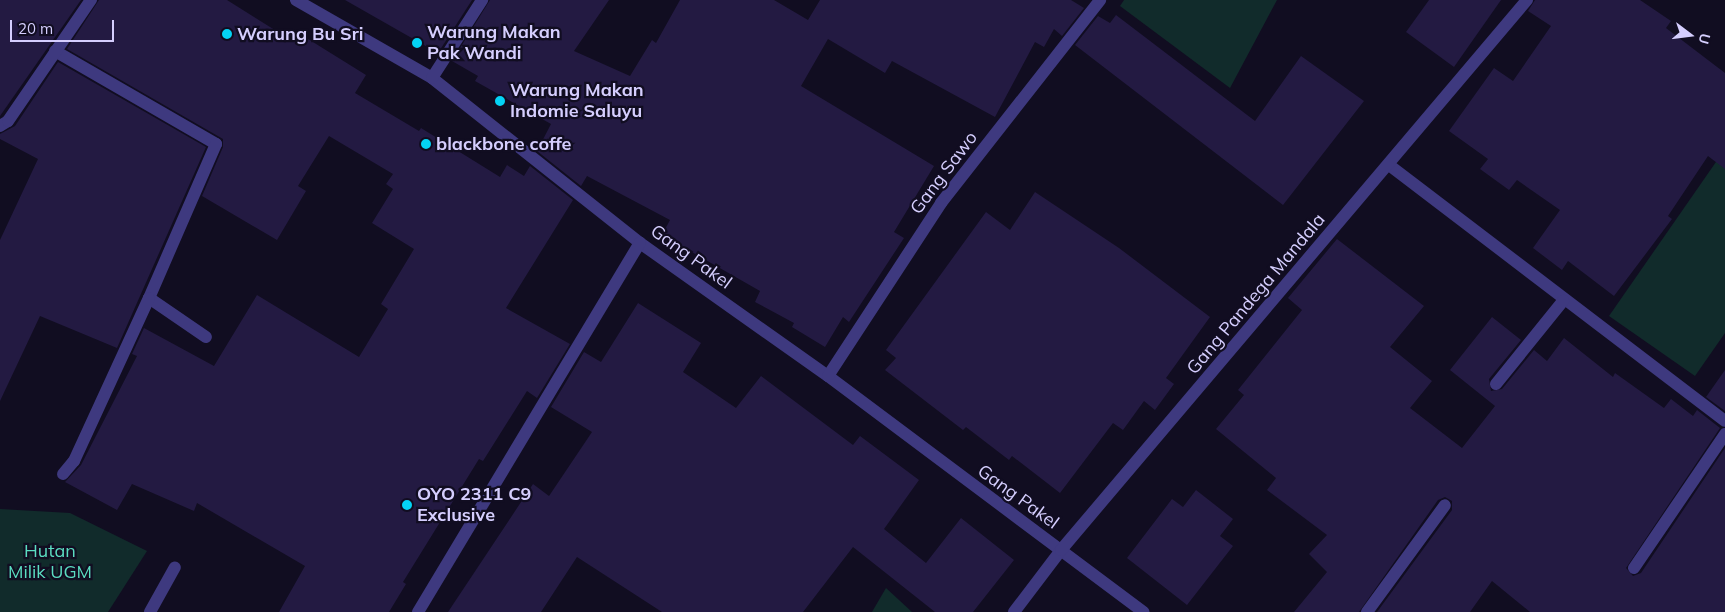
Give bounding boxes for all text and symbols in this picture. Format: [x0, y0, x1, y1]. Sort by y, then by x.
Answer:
scale bar [12, 10, 116, 42]
north arrow [1665, 10, 1715, 60]
text: 20 m [18, 19, 53, 38]
place label: Warung Makan Pak Wandi [427, 22, 561, 64]
place label: Warung Bu Sri [237, 23, 364, 45]
marker: Warung Bu Sri [221, 28, 233, 40]
text: U [1694, 32, 1715, 46]
marker: Warung Makan Pak Wandi [411, 37, 423, 49]
place label: Warung Makan Indomie Saluyu [510, 80, 644, 122]
marker: Warung Makan Indomie Saluyu [494, 95, 506, 107]
street label: Gang Sawo [906, 127, 982, 219]
place label: blackbone coffe [436, 133, 571, 155]
marker: blackbone coffe [420, 138, 432, 150]
street label: Gang Pandega Mandala [1182, 209, 1330, 379]
street label: Gang Pakel [646, 220, 736, 294]
street label: Gang Pakel [973, 460, 1063, 534]
place label: OYO 2311 C9 Exclusive [417, 484, 531, 526]
marker: OYO 2311 C9 Exclusive [401, 499, 413, 511]
park label: Hutan Milik UGM [8, 541, 92, 584]

